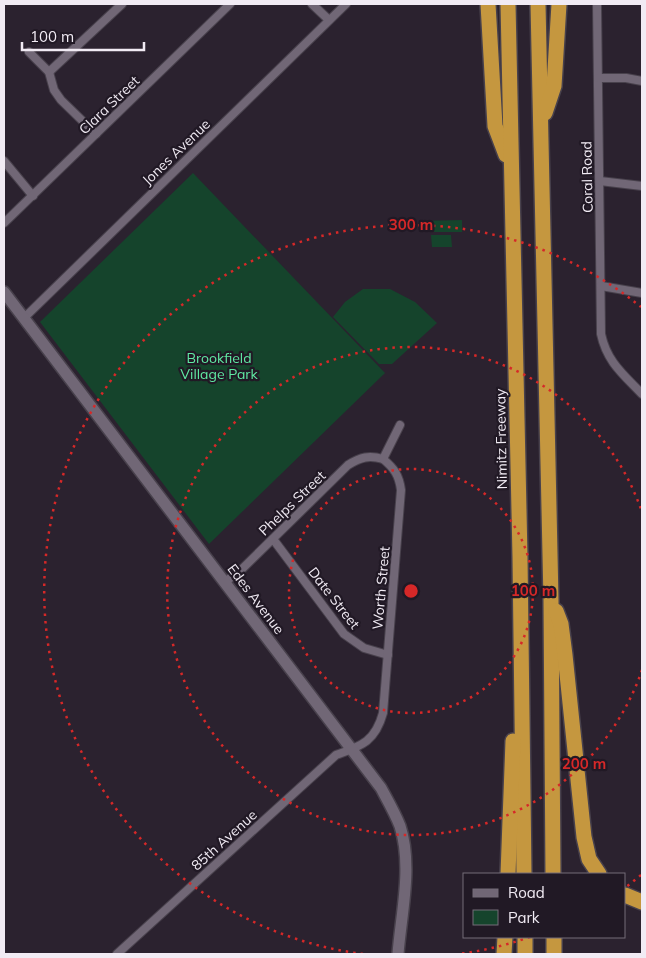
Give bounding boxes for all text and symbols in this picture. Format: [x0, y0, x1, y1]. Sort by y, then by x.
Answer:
scale bar [22, 20, 145, 52]
text: 100 m [30, 27, 74, 46]
street label: Clara Street [75, 72, 143, 138]
street label: Jones Avenue [138, 115, 214, 189]
street label: Coral Road [577, 141, 597, 213]
text: 300 m [389, 215, 433, 234]
park label: Brookfield Village Park [180, 349, 258, 383]
street label: Nimitz Freeway [491, 388, 511, 490]
street label: Phelps Street [255, 467, 329, 539]
street label: Worth Street [368, 545, 394, 630]
street label: Edes Avenue [224, 560, 288, 638]
street label: Date Street [304, 563, 364, 633]
text: 100 m [511, 581, 555, 600]
centre of rings [402, 582, 420, 600]
text: 200 m [562, 754, 606, 773]
street label: 85th Avenue [187, 806, 261, 874]
legend [463, 873, 626, 938]
text: Road [508, 883, 545, 902]
text: Park [508, 908, 540, 927]

